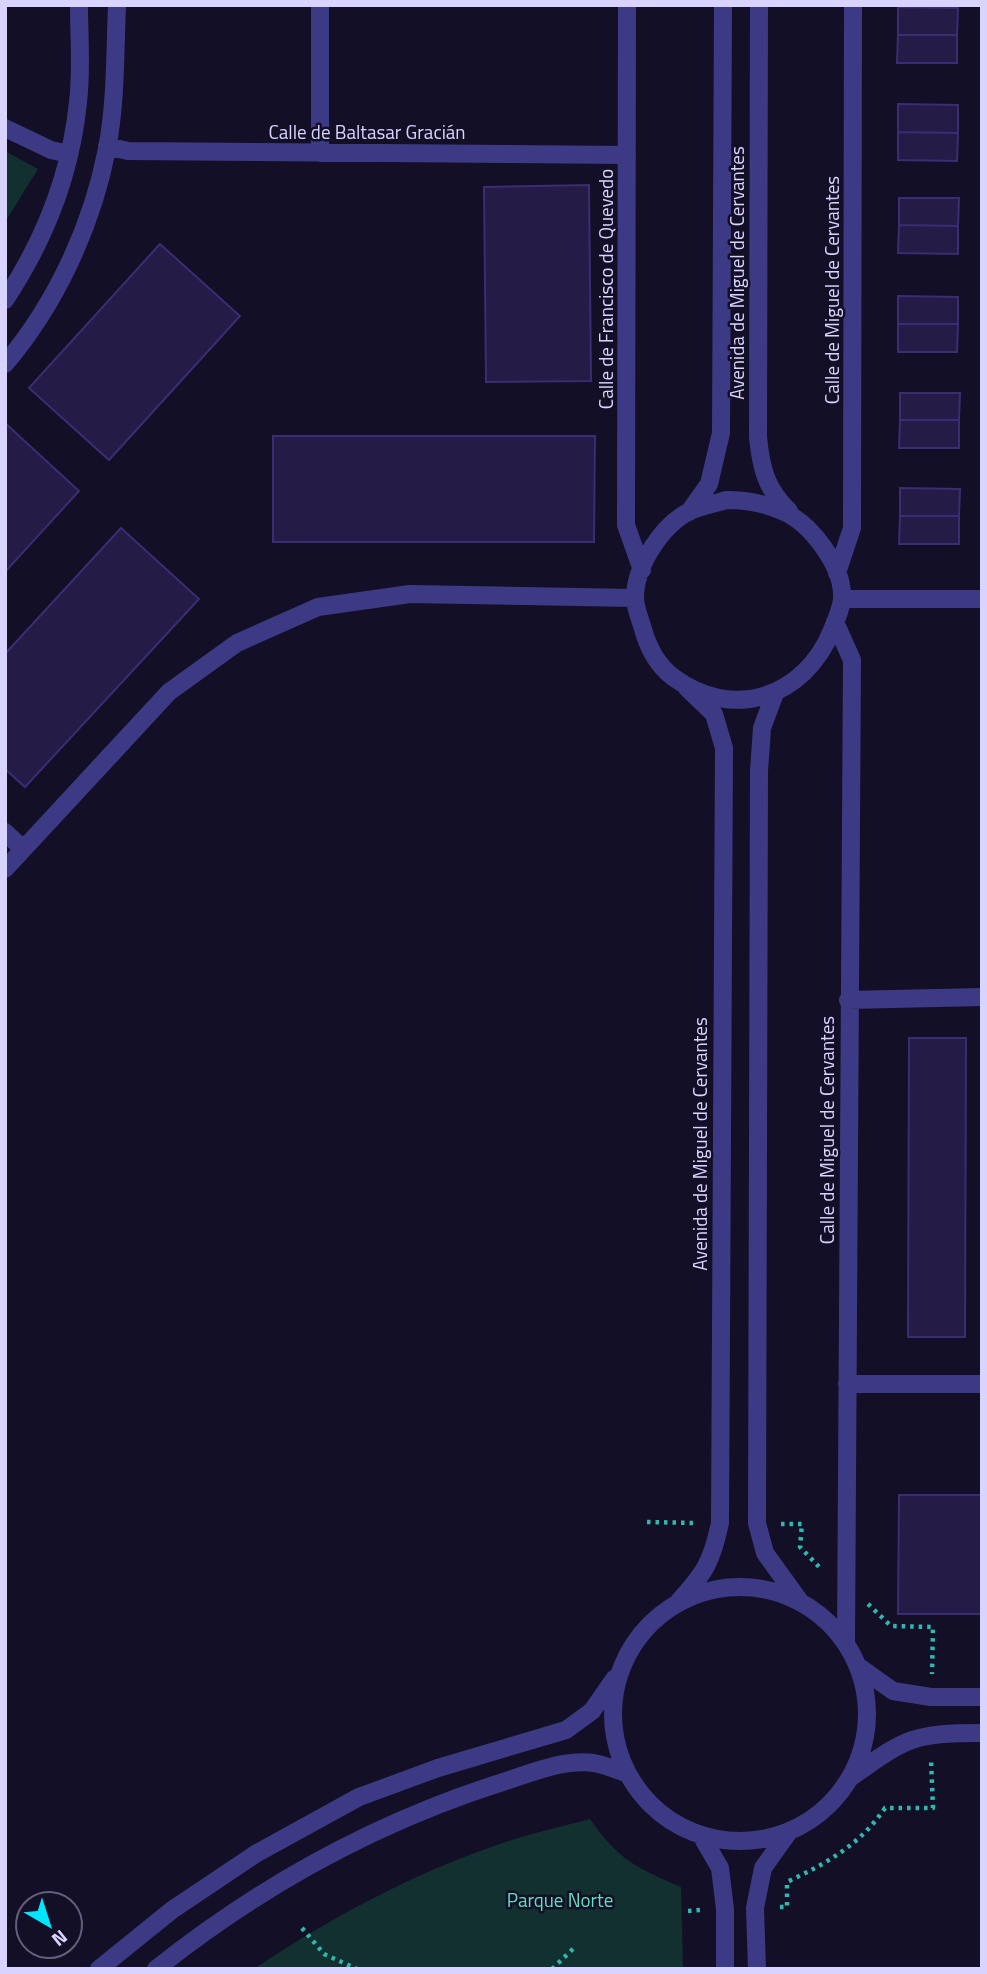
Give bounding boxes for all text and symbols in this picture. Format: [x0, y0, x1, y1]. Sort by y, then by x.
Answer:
street label: Calle de Baltasar Gracián [268, 117, 466, 146]
street label: Avenida de Miguel de Cervantes [722, 146, 751, 400]
street label: Calle de Francisco de Quevedo [591, 169, 620, 409]
street label: Calle de Miguel de Cervantes [817, 176, 846, 404]
street label: Calle de Miguel de Cervantes [812, 1016, 841, 1244]
street label: Avenida de Miguel de Cervantes [685, 1017, 714, 1271]
park label: Parque Norte [507, 1885, 613, 1914]
north arrow [14, 1890, 84, 1960]
text: N [46, 1923, 74, 1954]

